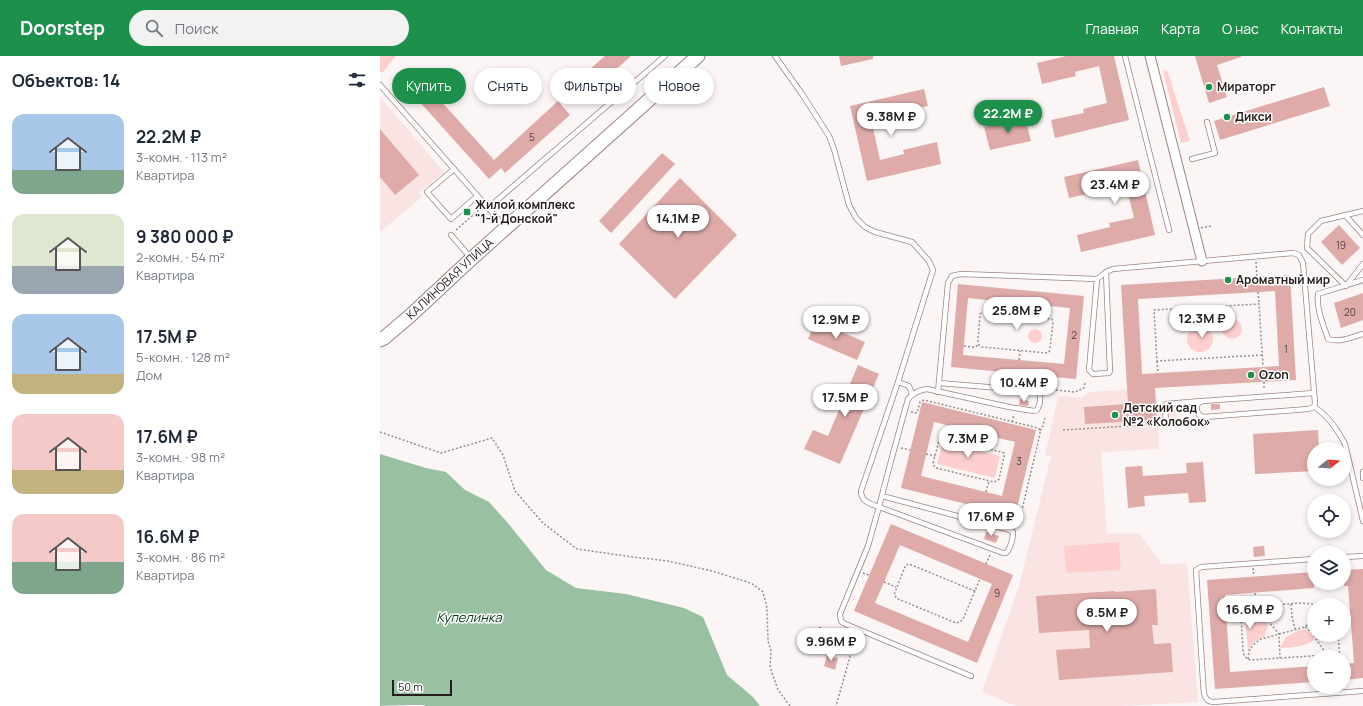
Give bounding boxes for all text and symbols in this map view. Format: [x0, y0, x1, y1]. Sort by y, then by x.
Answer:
search box [129, 10, 409, 46]
text: Doorstep [20, 15, 105, 41]
icon: search [143, 17, 165, 39]
text: Поиск [175, 18, 218, 39]
text: Главная [1086, 19, 1139, 38]
text: Карта [1161, 19, 1200, 38]
text: О нас [1222, 19, 1259, 38]
text: Контакты [1281, 19, 1343, 38]
chip: Купить [392, 68, 466, 104]
chip: Снять [474, 68, 542, 104]
chip: Фильтры [550, 68, 636, 104]
chip: Новое [644, 68, 714, 104]
text: Объектов: 14 [12, 69, 120, 92]
icon: filters [346, 69, 368, 91]
place label: Мираторг [1217, 78, 1276, 95]
marker: Мираторг [1204, 82, 1214, 92]
pin: 22.2M ₽ [971, 100, 1045, 134]
pin: 9.38M ₽ [854, 103, 928, 137]
text: 22.2M ₽ [983, 104, 1033, 122]
text: 9.38M ₽ [866, 107, 916, 125]
place label: Дикси [1235, 108, 1272, 125]
marker: Дикси [1222, 112, 1232, 122]
text: 22.2M ₽ [136, 125, 201, 148]
icon: home [44, 130, 92, 178]
house number: 5 [529, 130, 535, 144]
text: 3-комн. · 113 m² [136, 148, 227, 166]
text: Квартира [136, 166, 195, 184]
pin: 23.4M ₽ [1078, 171, 1152, 205]
text: 23.4M ₽ [1090, 175, 1140, 193]
place label: Жилой комплекс "1-й Донской" [475, 196, 575, 227]
pin: 14.1M ₽ [641, 205, 715, 239]
marker: Жилой комплекс "1-й Донской" [462, 207, 472, 217]
text: 14.1M ₽ [656, 209, 700, 227]
text: 9 380 000 ₽ [136, 225, 233, 248]
icon: home [44, 230, 92, 278]
street label: КАЛИНОВАЯ УЛИЦА [402, 234, 497, 323]
house number: 19 [1336, 238, 1346, 252]
text: 2-комн. · 54 m² [136, 248, 225, 266]
text: Квартира [136, 266, 195, 284]
place label: Ароматный мир [1236, 271, 1330, 288]
marker: Ароматный мир [1223, 275, 1233, 285]
pin: 25.8M ₽ [980, 297, 1054, 331]
text: 25.8M ₽ [992, 301, 1042, 319]
pin: 12.3M ₽ [1165, 305, 1239, 339]
house number: 20 [1344, 305, 1356, 319]
pin: 12.9M ₽ [799, 306, 873, 340]
text: 12.3M ₽ [1178, 309, 1226, 327]
text: 12.9M ₽ [812, 310, 860, 328]
text: 17.5M ₽ [136, 325, 197, 348]
house number: 2 [1071, 328, 1077, 342]
icon: home [44, 330, 92, 378]
house number: 1 [1284, 342, 1288, 356]
text: 5-комн. · 128 m² [136, 348, 230, 366]
text: Дом [136, 366, 162, 384]
place label: Ozon [1259, 366, 1289, 383]
pin: 10.4M ₽ [987, 369, 1061, 403]
marker: Ozon [1246, 370, 1256, 380]
text: 10.4M ₽ [1000, 373, 1048, 391]
pin: 17.5M ₽ [808, 384, 882, 418]
text: 17.5M ₽ [822, 388, 868, 406]
place label: Детский сад №2 «Колобок» [1123, 399, 1211, 430]
marker: Детский сад №2 «Колобок» [1110, 410, 1120, 420]
text: 17.6M ₽ [136, 425, 198, 448]
pin: 7.3M ₽ [935, 425, 1001, 459]
text: 7.3M ₽ [948, 429, 988, 447]
icon: home [44, 430, 92, 478]
north arrow [1307, 442, 1351, 486]
map controls [1307, 442, 1351, 694]
text: 3-комн. · 98 m² [136, 448, 225, 466]
house number: 3 [1016, 454, 1022, 468]
text: Квартира [136, 466, 195, 484]
button: locate [1307, 494, 1351, 538]
pin: 17.6M ₽ [954, 503, 1028, 537]
text: 17.6M ₽ [967, 507, 1015, 525]
text: 16.6M ₽ [136, 525, 199, 548]
icon: home [44, 530, 92, 578]
button: layers [1307, 546, 1351, 590]
text: 3-комн. · 86 m² [136, 548, 225, 566]
text: Квартира [136, 566, 195, 584]
house number: 9 [994, 586, 1000, 600]
pin: 16.6M ₽ [1213, 596, 1287, 630]
button: + [1307, 598, 1351, 642]
pin: 8.5M ₽ [1074, 599, 1140, 633]
text: 16.6M ₽ [1226, 600, 1274, 618]
text: 8.5M ₽ [1086, 603, 1128, 621]
water label: Купелинка [436, 608, 502, 626]
pin: 9.96M ₽ [794, 628, 868, 662]
text: 9.96M ₽ [806, 632, 856, 650]
button: − [1307, 650, 1351, 694]
scale bar [392, 678, 452, 697]
text: 50 m [398, 679, 423, 694]

